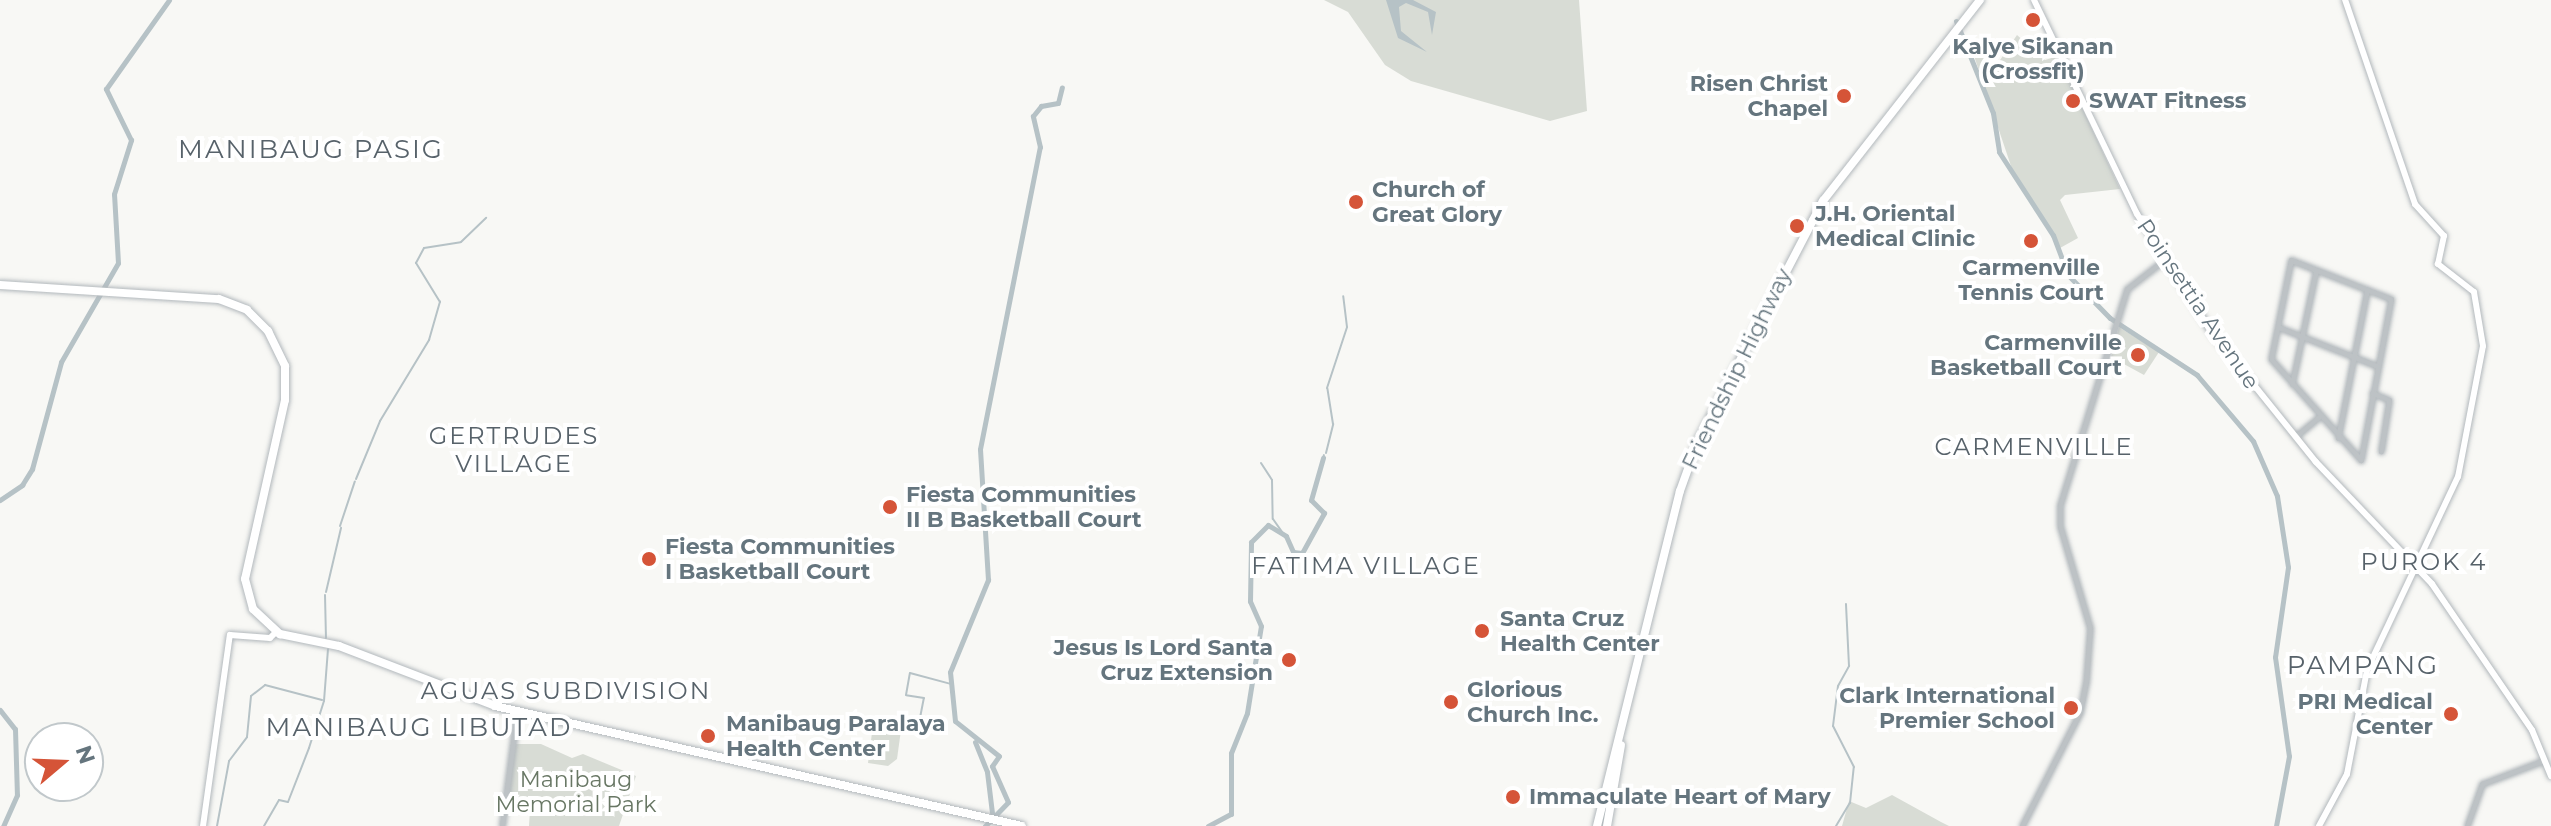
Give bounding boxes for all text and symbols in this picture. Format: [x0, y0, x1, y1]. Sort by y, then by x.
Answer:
marker: Kalye Sikanan (Crossfit) [2024, 11, 2042, 29]
place label: Kalye Sikanan (Crossfit) [1952, 33, 2114, 84]
place label: Risen Christ Chapel [1690, 70, 1828, 122]
marker: Risen Christ Chapel [1835, 87, 1853, 105]
place label: SWAT Fitness [2089, 88, 2246, 114]
marker: SWAT Fitness [2064, 92, 2082, 110]
district label: MANIBAUG PASIG [178, 134, 444, 166]
place label: Church of Great Glory [1372, 176, 1502, 228]
marker: Church of Great Glory [1347, 193, 1365, 211]
place label: J.H. Oriental Medical Clinic [1815, 200, 1975, 252]
street label: Poinsettia Avenue [2131, 214, 2265, 394]
marker: J.H. Oriental Medical Clinic [1786, 215, 1808, 237]
marker: Carmenville Tennis Court [2022, 232, 2040, 250]
place label: Carmenville Tennis Court [1958, 254, 2104, 306]
street label: Friendship Highway [1677, 264, 1797, 474]
place label: Carmenville Basketball Court [1930, 329, 2122, 380]
marker: Carmenville Basketball Court [2129, 346, 2147, 364]
district label: GERTRUDES VILLAGE [429, 422, 599, 478]
district label: CARMENVILLE [1934, 433, 2134, 461]
place label: Fiesta Communities II B Basketball Court [906, 481, 1142, 532]
marker: Fiesta Communities II B Basketball Court [881, 498, 899, 516]
place label: Fiesta Communities I Basketball Court [665, 533, 895, 584]
district label: PUROK 4 [2361, 548, 2487, 576]
marker: Fiesta Communities I Basketball Court [640, 550, 658, 568]
district label: FATIMA VILLAGE [1251, 552, 1481, 580]
place label: Santa Cruz Health Center [1500, 605, 1660, 656]
marker: Santa Cruz Health Center [1471, 620, 1493, 642]
place label: Jesus Is Lord Santa Cruz Extension [1053, 634, 1273, 686]
district label: PAMPANG [2287, 650, 2439, 682]
marker: Jesus Is Lord Santa Cruz Extension [1280, 651, 1298, 669]
place label: Glorious Church Inc. [1467, 676, 1599, 728]
district label: AGUAS SUBDIVISION [421, 677, 711, 705]
place label: Clark International Premier School [1839, 682, 2055, 734]
place label: PRI Medical Center [2298, 688, 2433, 740]
marker: Glorious Church Inc. [1442, 693, 1460, 711]
marker: Clark International Premier School [2062, 699, 2080, 717]
marker: PRI Medical Center [2440, 703, 2462, 725]
place label: Manibaug Paralaya Health Center [726, 710, 945, 762]
district label: MANIBAUG LIBUTAD [266, 712, 572, 744]
north arrow [24, 722, 104, 802]
marker: Manibaug Paralaya Health Center [697, 725, 719, 747]
text: N [70, 742, 101, 767]
park label: Manibaug Memorial Park [496, 766, 656, 818]
place label: Immaculate Heart of Mary [1529, 784, 1831, 810]
marker: Immaculate Heart of Mary [1504, 788, 1522, 806]

